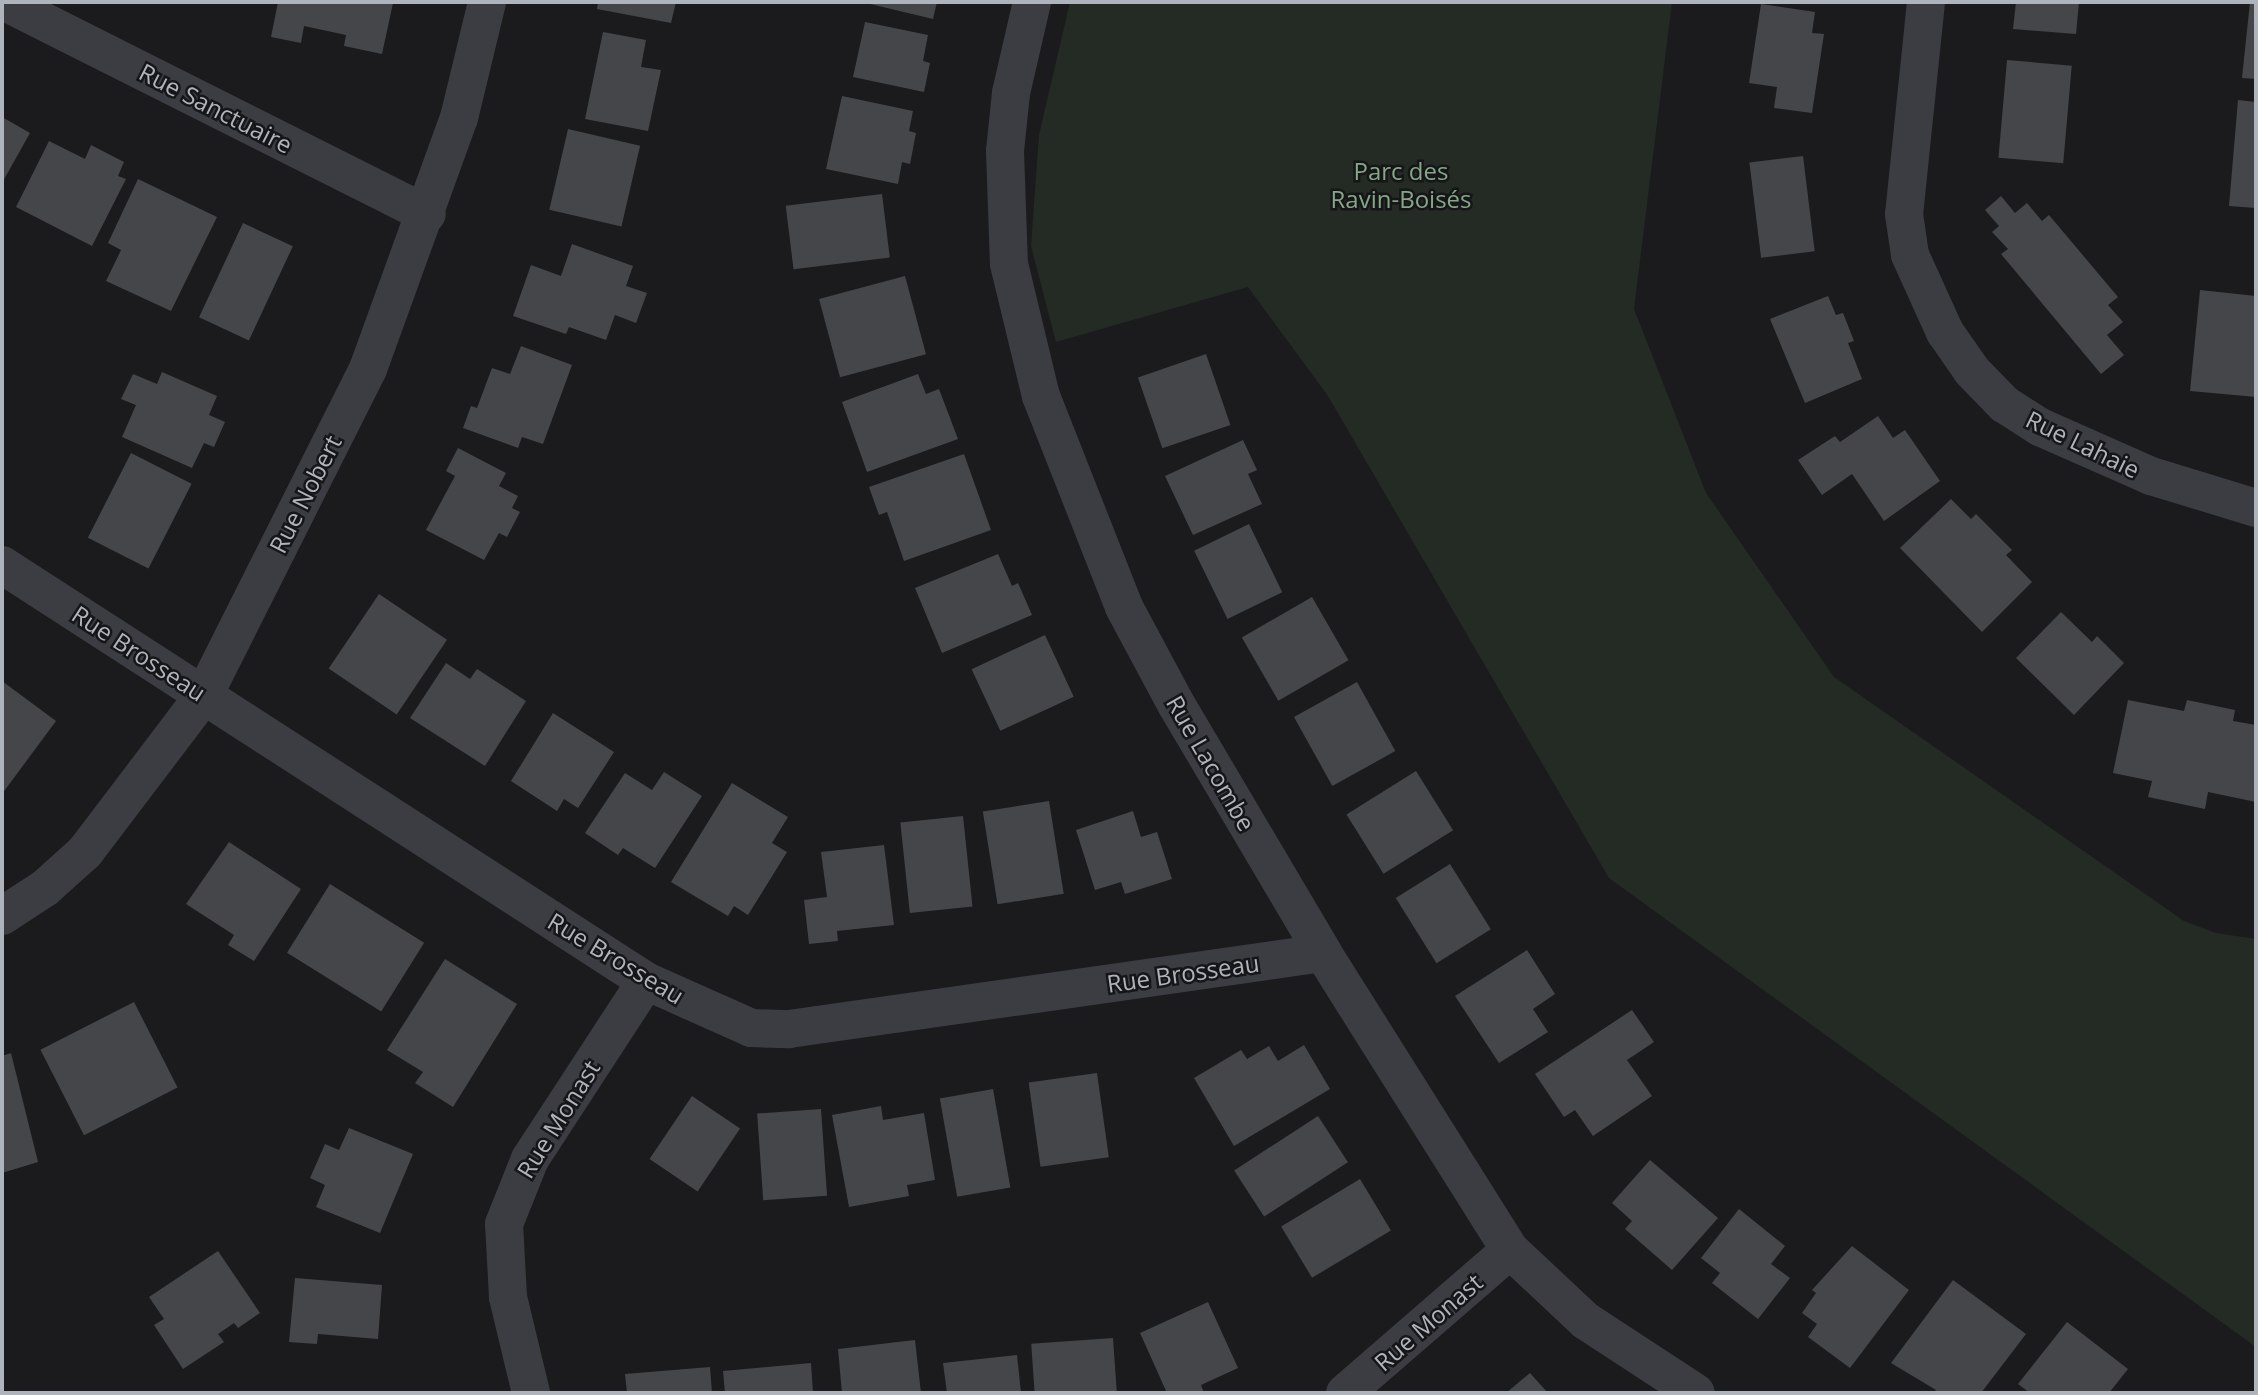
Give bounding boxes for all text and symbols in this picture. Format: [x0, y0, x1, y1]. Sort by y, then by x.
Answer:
street label: Rue Sanctuaire [135, 57, 297, 159]
park label: Parc des Ravin-Boisés [1331, 157, 1471, 213]
street label: Rue Lahaie [2022, 404, 2144, 484]
street label: Rue Nobert [263, 430, 347, 558]
street label: Rue Brosseau [67, 599, 211, 707]
street label: Rue Lacombe [1161, 690, 1261, 836]
street label: Rue Brosseau [543, 906, 689, 1010]
street label: Rue Brosseau [1105, 948, 1261, 998]
street label: Rue Monast [510, 1055, 606, 1183]
street label: Rue Monast [1368, 1267, 1488, 1377]

